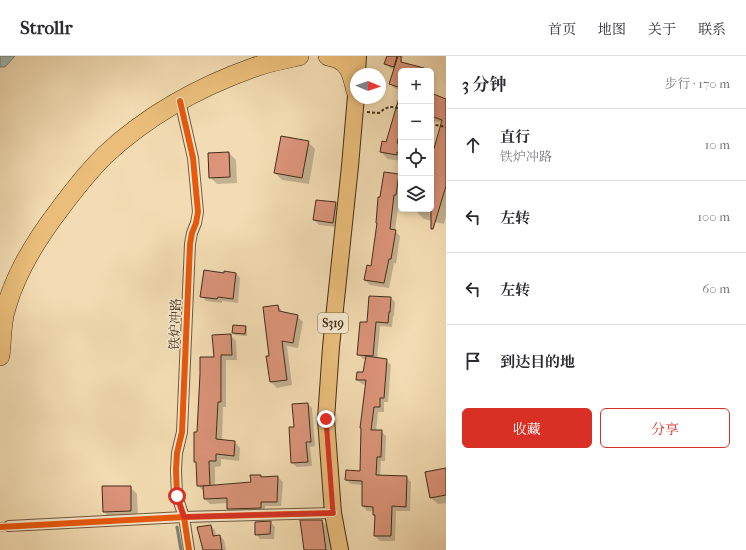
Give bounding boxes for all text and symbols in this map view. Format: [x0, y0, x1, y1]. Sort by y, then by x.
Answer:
text: Strollr [20, 17, 73, 39]
text: 首页 [548, 21, 576, 38]
text: 地图 [598, 21, 626, 38]
text: 关于 [648, 21, 676, 38]
text: 联系 [698, 21, 726, 38]
north arrow [350, 68, 386, 104]
map controls [398, 68, 434, 212]
button: + [398, 68, 434, 104]
text: 3 分钟 [462, 74, 507, 94]
text: 步行 · 170 m [664, 76, 730, 91]
button: − [398, 104, 434, 140]
text: 直行 [500, 128, 530, 146]
icon: ahead [462, 134, 484, 156]
text: 10 m [705, 137, 730, 152]
button: locate [398, 140, 434, 176]
text: 铁炉冲路 [500, 149, 552, 164]
button: layers [398, 176, 434, 212]
icon: left [462, 206, 484, 228]
text: 左转 [500, 209, 530, 227]
text: 100 m [697, 209, 730, 224]
icon: left [462, 278, 484, 300]
text: 左转 [500, 281, 530, 299]
text: 60 m [702, 281, 730, 296]
street label: 铁炉冲路 [167, 298, 183, 350]
road number: S319 [318, 313, 348, 333]
icon: arrive [462, 350, 484, 372]
text: 到达目的地 [500, 353, 575, 371]
button: 收藏 [462, 408, 592, 448]
button: 分享 [600, 408, 730, 448]
route end [317, 410, 335, 428]
route start [168, 487, 186, 505]

